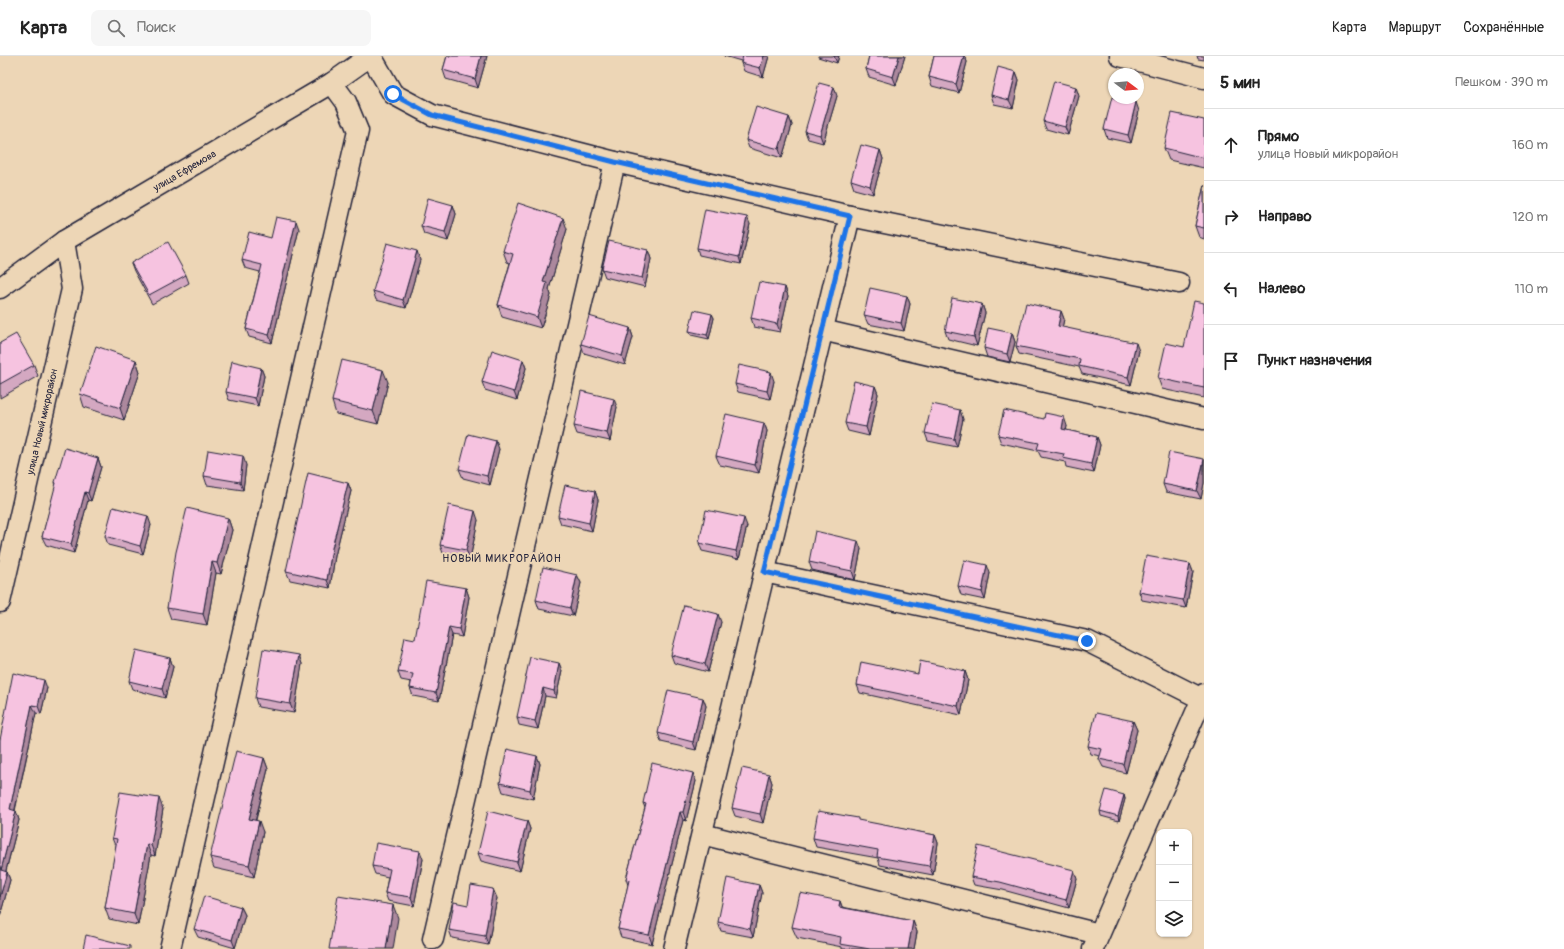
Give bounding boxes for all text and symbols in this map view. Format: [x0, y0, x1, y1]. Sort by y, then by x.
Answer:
search box [91, 10, 371, 46]
text: Карта [20, 16, 67, 40]
icon: search [105, 17, 127, 39]
text: Поиск [137, 18, 176, 37]
text: Карта [1332, 19, 1367, 36]
text: Маршрут [1389, 19, 1441, 36]
text: Сохранённые [1463, 19, 1544, 36]
north arrow [1108, 68, 1144, 104]
text: 5 мин [1220, 72, 1260, 93]
text: Пешком · 390 m [1455, 74, 1548, 90]
route start [384, 85, 402, 103]
text: Прямо [1258, 127, 1299, 146]
icon: ahead [1220, 134, 1242, 156]
text: 160 m [1512, 137, 1548, 153]
text: улица Новый микрорайон [1258, 146, 1398, 162]
street label: улица Ефремова [150, 148, 219, 195]
icon: right [1220, 206, 1242, 228]
text: Направо [1258, 207, 1312, 226]
text: 120 m [1512, 209, 1548, 225]
icon: left [1220, 278, 1242, 300]
text: Налево [1258, 279, 1305, 298]
text: 110 m [1515, 281, 1548, 297]
icon: arrive [1220, 350, 1242, 372]
text: Пункт назначения [1258, 351, 1372, 370]
street label: улица Новый микрорайон [24, 368, 60, 477]
district label: НОВЫЙ МИКРОРАЙОН [442, 552, 562, 565]
route end [1078, 632, 1096, 650]
map controls [1156, 829, 1192, 937]
button: + [1156, 829, 1192, 865]
button: − [1156, 865, 1192, 901]
button: layers [1156, 901, 1192, 937]

